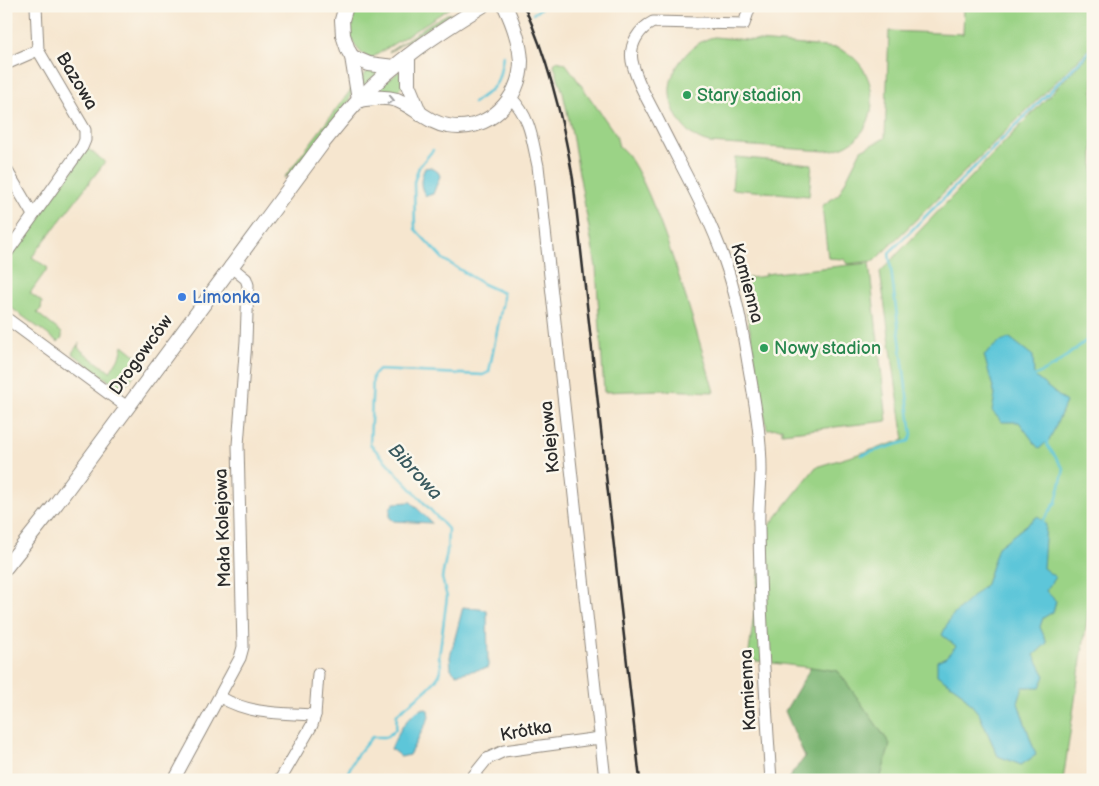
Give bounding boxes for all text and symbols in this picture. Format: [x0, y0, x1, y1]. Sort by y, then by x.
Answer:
street label: Bazowa [52, 49, 102, 113]
place label: Stary stadion [697, 85, 801, 106]
marker: Stary stadion [681, 89, 693, 101]
one-way arrow [387, 94, 396, 105]
street label: Kamienna [726, 241, 768, 325]
place label: Limonka [192, 287, 261, 308]
marker: Limonka [176, 291, 188, 303]
street label: Drogowców [105, 311, 177, 399]
place label: Nowy stadion [774, 338, 881, 359]
marker: Nowy stadion [758, 342, 770, 354]
street label: Kolejowa [536, 400, 564, 474]
water label: Bibrowa [383, 439, 447, 505]
street label: Mała Kolejowa [210, 468, 236, 588]
street label: Kamienna [735, 649, 761, 731]
street label: Krótka [499, 716, 553, 746]

